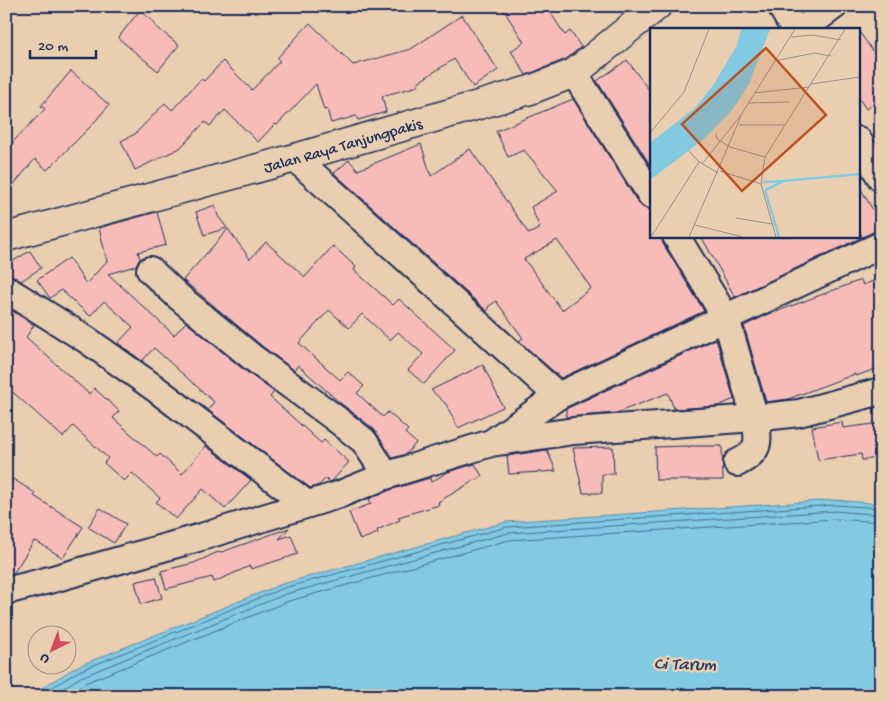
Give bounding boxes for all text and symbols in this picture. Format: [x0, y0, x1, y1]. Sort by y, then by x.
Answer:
scale bar [30, 28, 96, 60]
inset map [650, 28, 860, 238]
text: 20 m [38, 38, 68, 56]
street label: Jalan Raya Tanjungpakis [262, 115, 426, 179]
north arrow [28, 624, 78, 674]
text: U [36, 649, 54, 667]
water label: Ci Tarum [654, 654, 717, 677]

